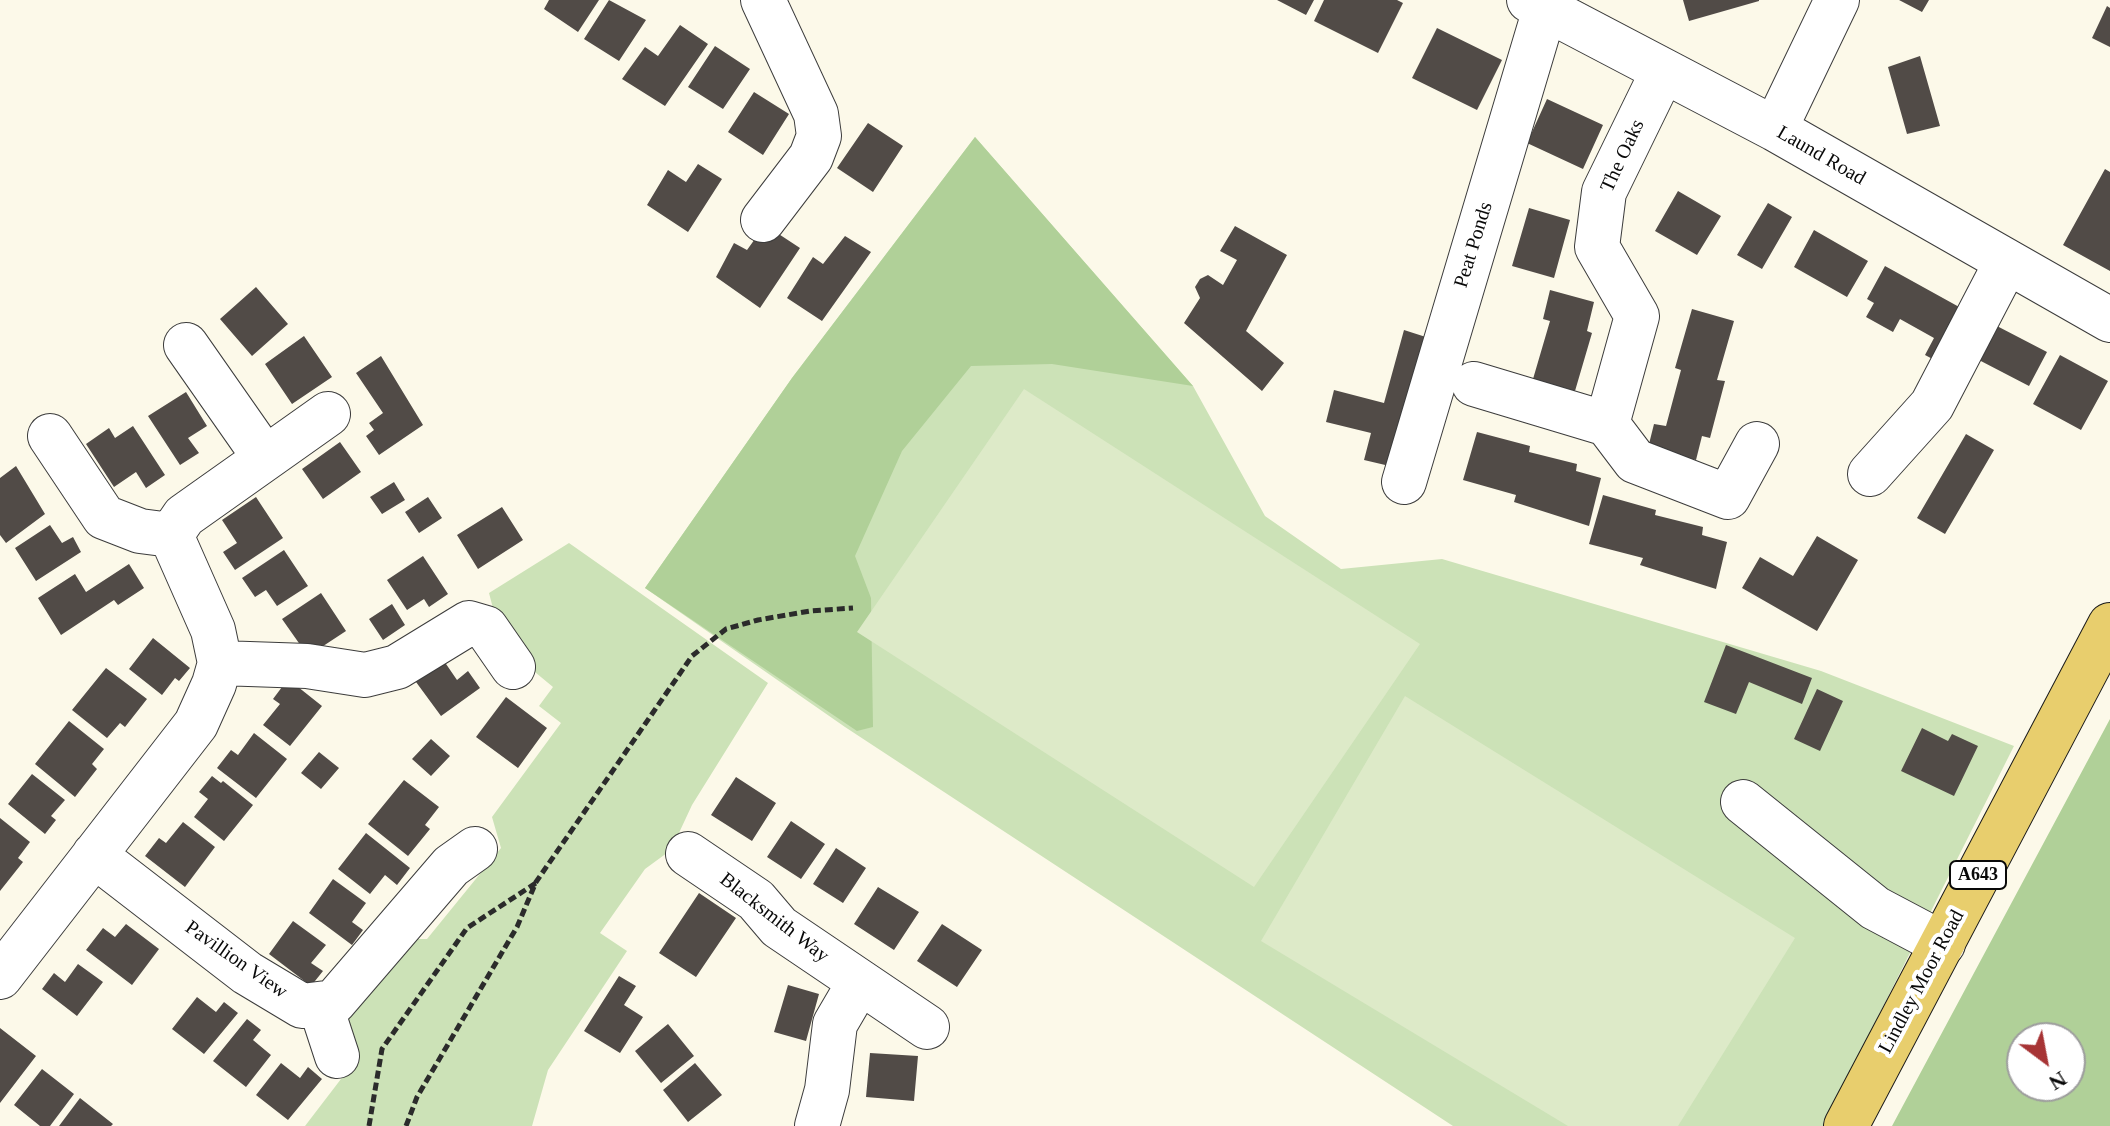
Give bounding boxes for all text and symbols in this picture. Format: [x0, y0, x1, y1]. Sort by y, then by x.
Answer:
street label: The Oaks [1596, 116, 1650, 196]
street label: Laund Road [1772, 121, 1870, 191]
street label: Peat Ponds [1450, 199, 1498, 291]
road number: A643 [1950, 861, 2006, 889]
street label: Blacksmith Way [715, 868, 833, 968]
street label: Lindley Moor Road [1874, 906, 1970, 1058]
street label: Pavillion View [180, 916, 292, 1004]
north arrow [2006, 1022, 2086, 1102]
text: N [2045, 1066, 2071, 1096]

